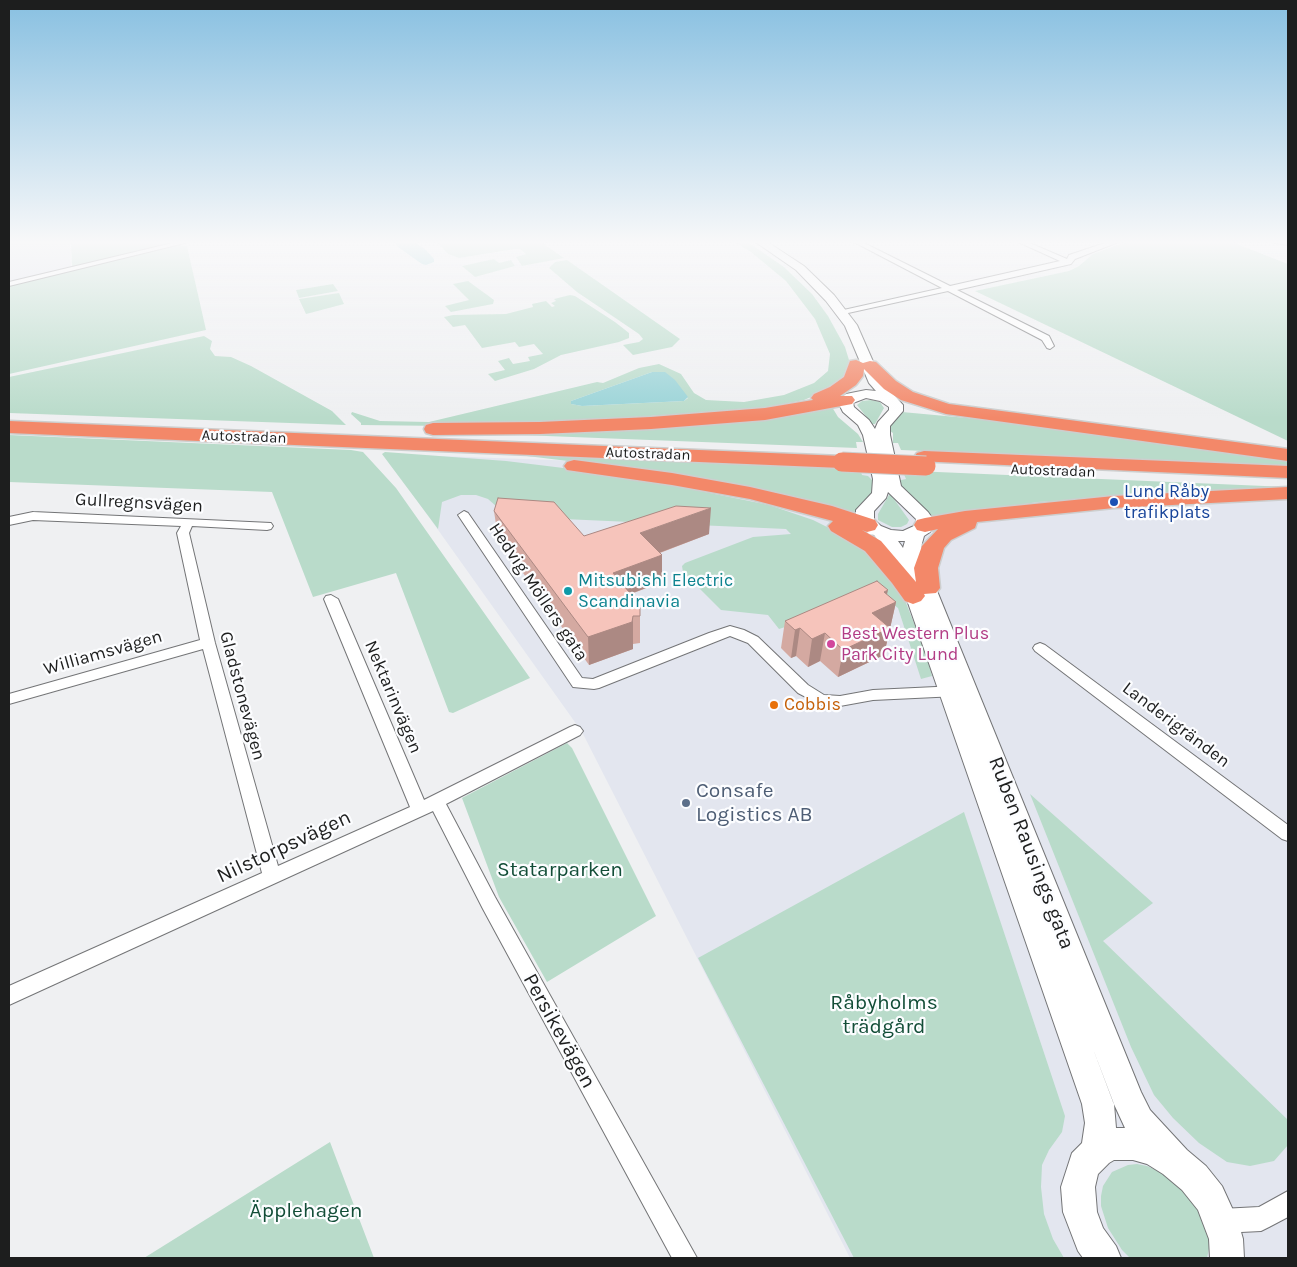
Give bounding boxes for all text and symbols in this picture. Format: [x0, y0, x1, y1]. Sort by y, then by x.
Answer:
street label: Autostradan [201, 427, 287, 447]
street label: Autostradan [605, 444, 691, 464]
street label: Autostradan [1010, 461, 1096, 481]
place label: Lund Råby trafikplats [1124, 481, 1211, 524]
street label: Gullregnsvägen [75, 489, 203, 517]
marker: Lund Råby trafikplats [1108, 496, 1120, 508]
street label: Hedvig Möllers gata [484, 519, 592, 665]
place label: Mitsubishi Electric Scandinavia [578, 570, 733, 612]
marker: Mitsubishi Electric Scandinavia [562, 585, 574, 597]
place label: Best Western Plus Park City Lund [841, 623, 989, 666]
street label: Williamsvägen [41, 626, 165, 680]
street label: Gladstonevägen [214, 629, 270, 763]
street label: Nektarinvägen [360, 637, 426, 757]
marker: Best Western Plus Park City Lund [825, 638, 837, 650]
street label: Landerigränden [1118, 678, 1234, 772]
place label: Cobbis [784, 694, 841, 716]
marker: Cobbis [768, 699, 780, 711]
street label: Ruben Rausings gata [983, 753, 1079, 953]
place label: Consafe Logistics AB [696, 778, 813, 828]
marker: Consafe Logistics AB [680, 797, 692, 809]
street label: Nilstorpsvägen [213, 805, 355, 889]
park label: Statarparken [497, 857, 623, 883]
street label: Persikevägen [517, 969, 601, 1093]
park label: Råbyholms trädgård [830, 990, 938, 1040]
park label: Äpplehagen [250, 1198, 362, 1224]

